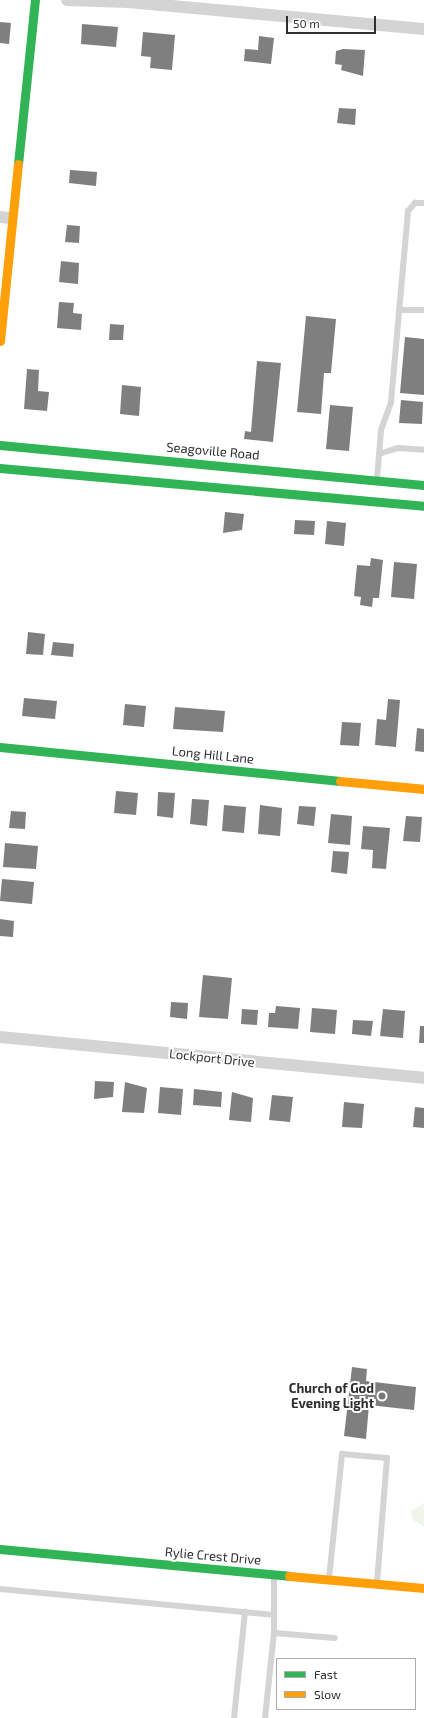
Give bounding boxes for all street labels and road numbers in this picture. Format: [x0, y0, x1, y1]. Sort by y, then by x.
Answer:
street label: Seagoville Road [166, 439, 260, 463]
street label: Long Hill Lane [171, 743, 255, 767]
street label: Lockport Drive [168, 1046, 256, 1070]
street label: Rylie Crest Drive [164, 1544, 262, 1568]

